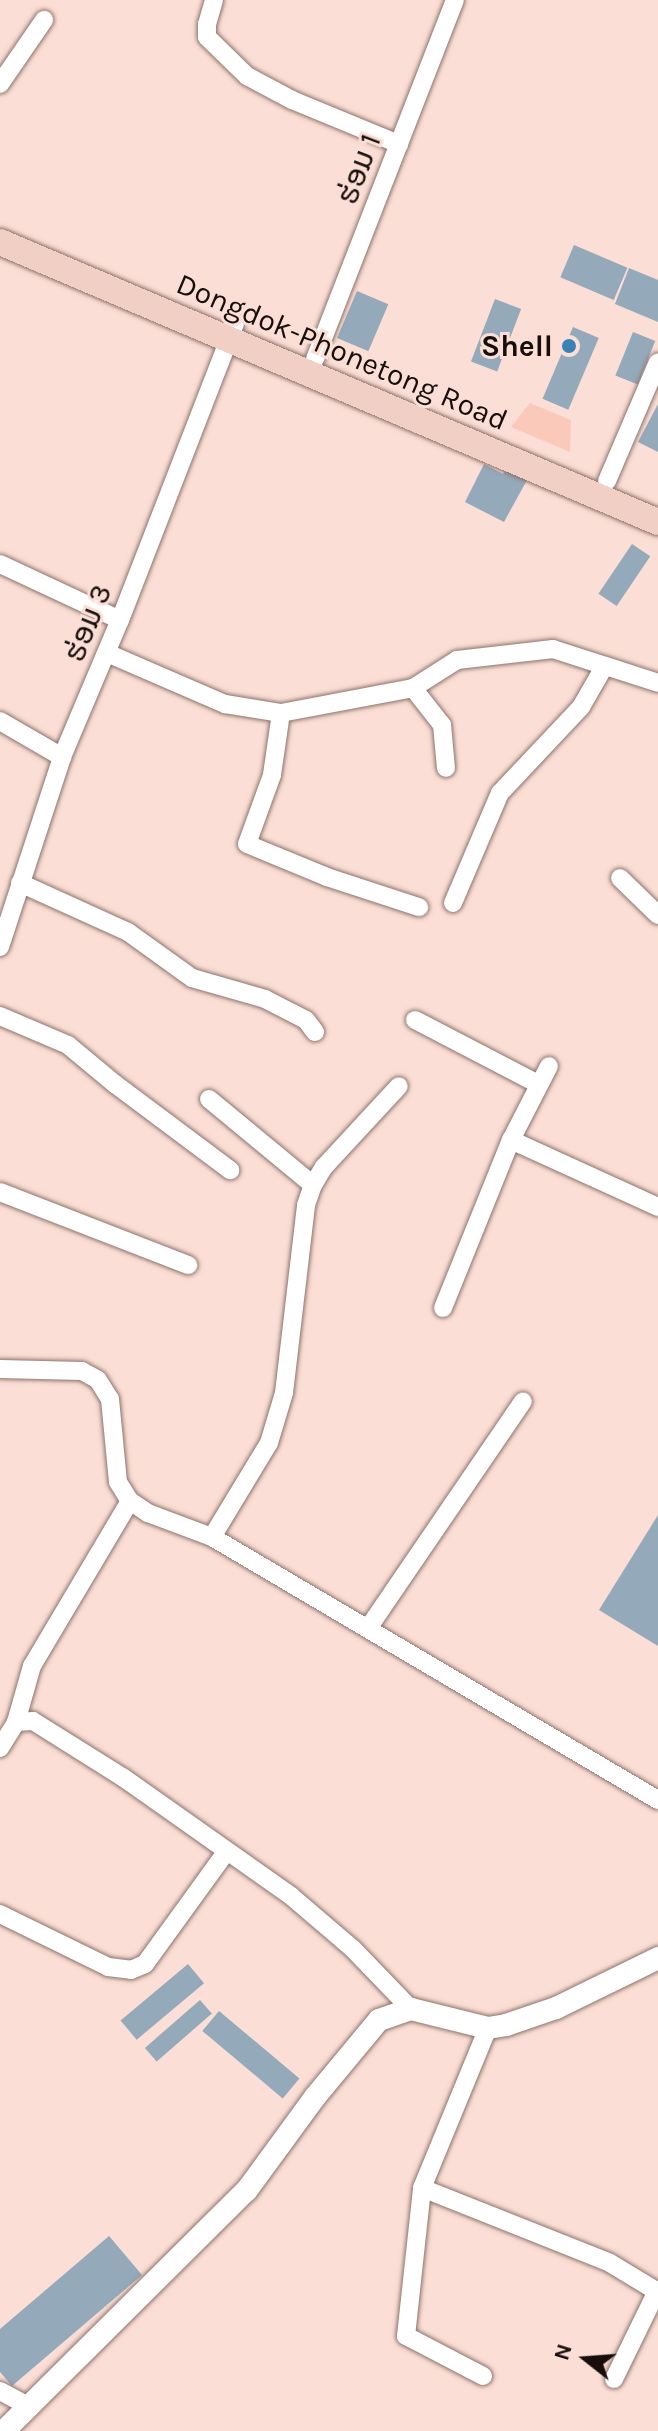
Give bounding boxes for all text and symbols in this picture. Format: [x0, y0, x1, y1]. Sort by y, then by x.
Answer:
street label: ຮ່ອມ 1 [329, 129, 389, 209]
street label: Dongdok-Phonetong Road [171, 266, 513, 438]
place label: Shell [481, 328, 553, 364]
marker: Shell [560, 337, 578, 355]
street label: ຮ່ອມ 3 [56, 579, 120, 667]
north arrow [546, 2319, 626, 2399]
text: N [548, 2341, 578, 2363]

